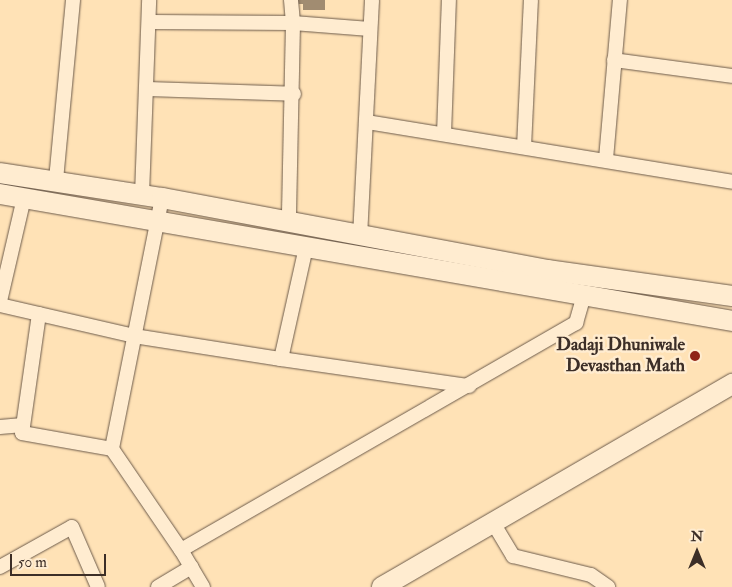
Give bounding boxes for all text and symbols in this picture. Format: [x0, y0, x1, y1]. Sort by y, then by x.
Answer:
place label: Dadaji Dhuniwale Devasthan Math [556, 335, 685, 378]
marker: Dadaji Dhuniwale Devasthan Math [689, 350, 701, 362]
north arrow [672, 527, 722, 577]
text: N [691, 528, 703, 545]
scale bar [12, 544, 109, 576]
text: 50 m [18, 553, 47, 572]

